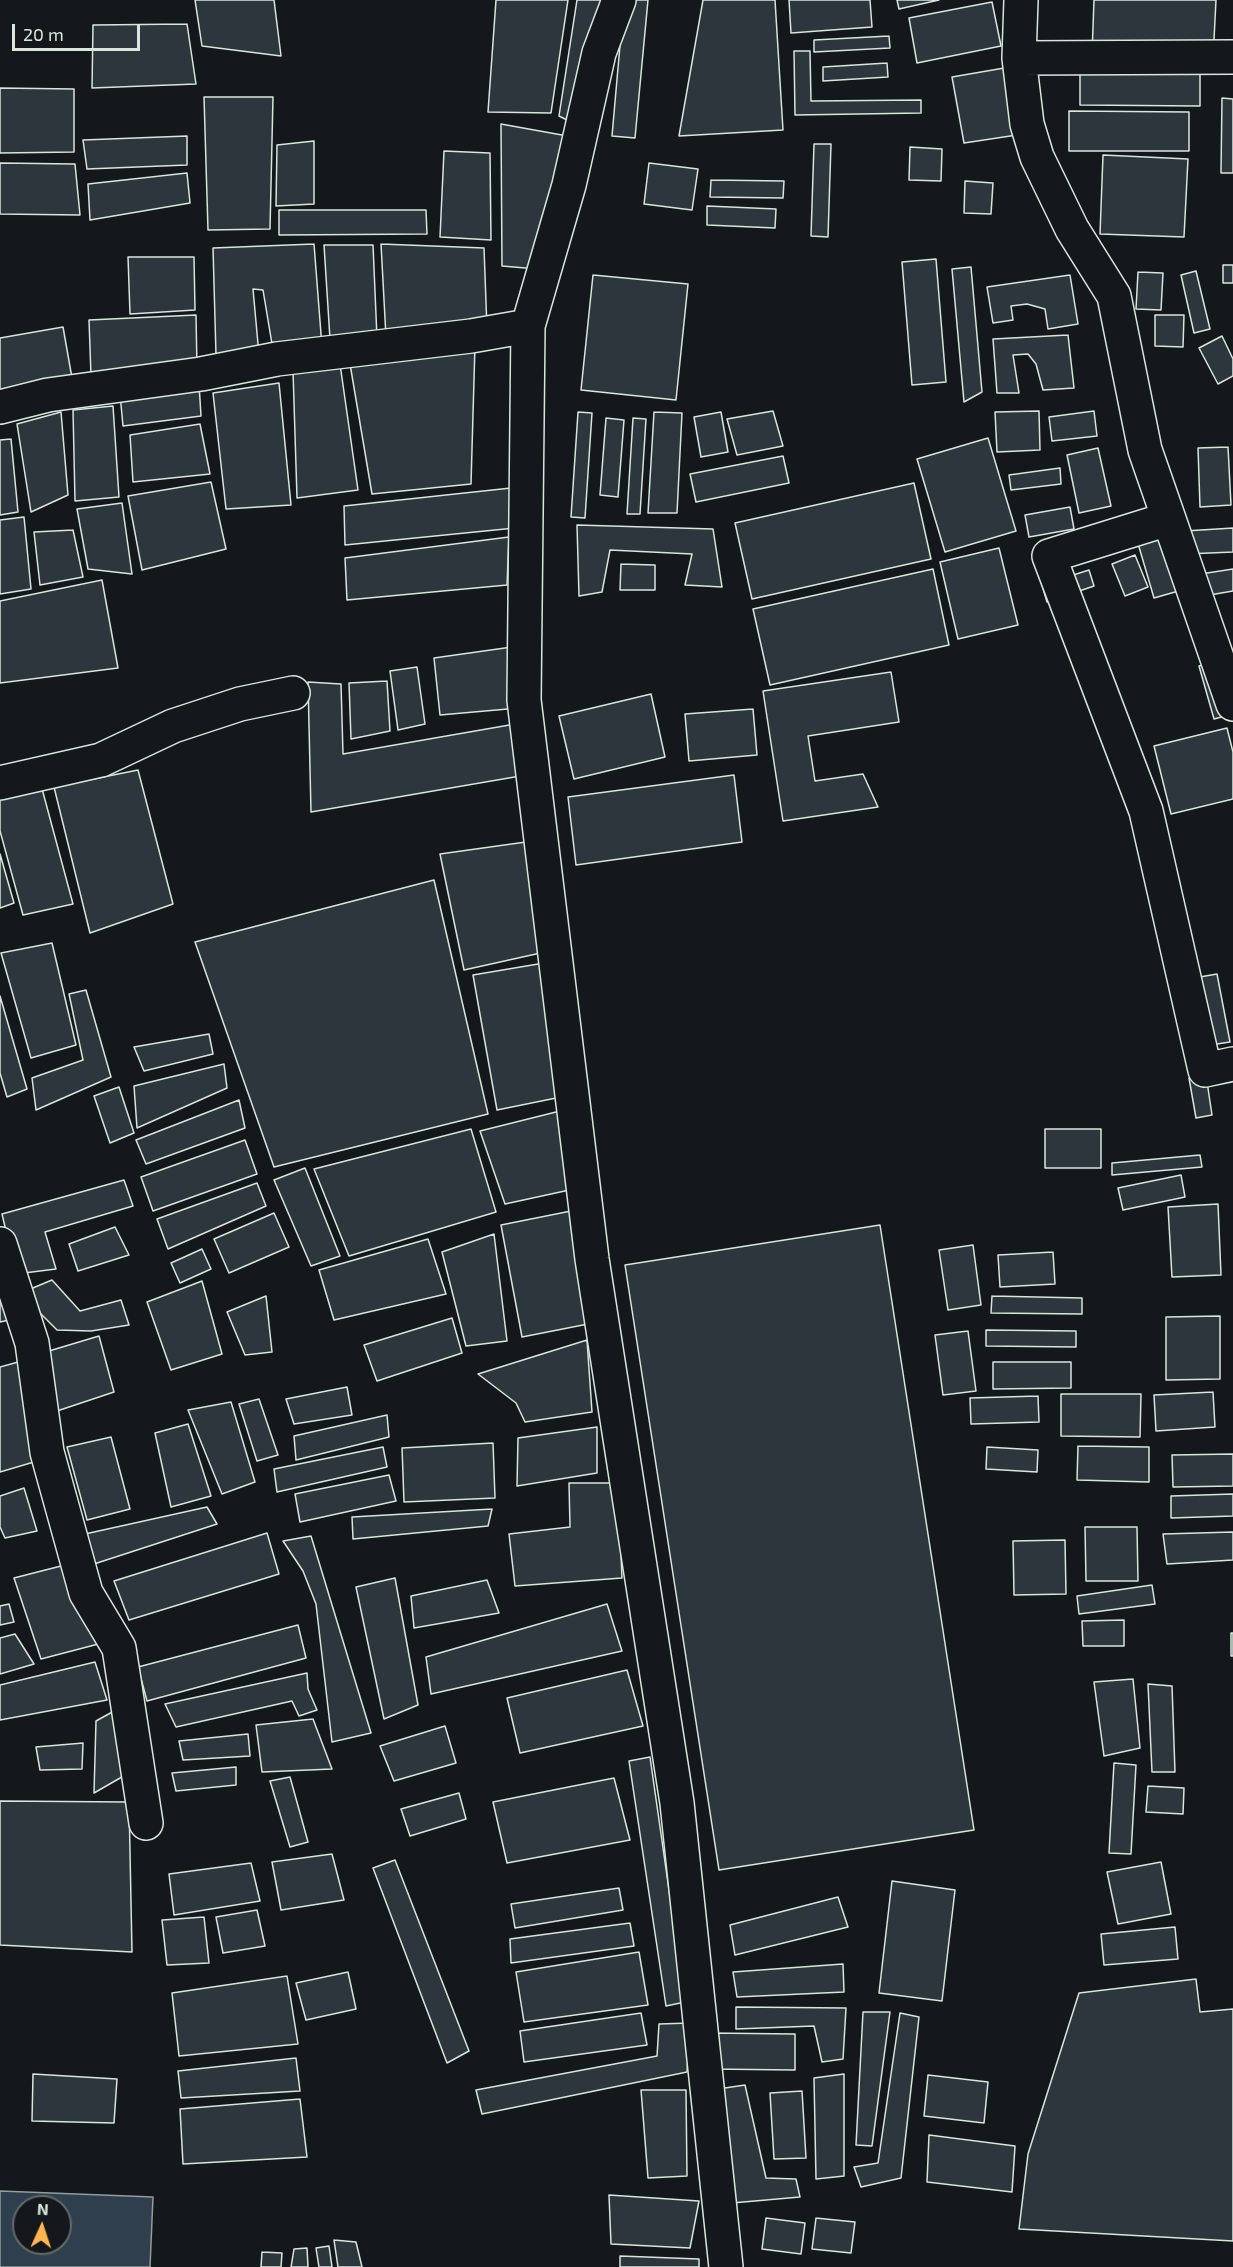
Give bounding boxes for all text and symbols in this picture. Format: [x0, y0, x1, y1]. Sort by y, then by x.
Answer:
scale bar [15, 12, 142, 50]
text: 20 m [23, 23, 64, 45]
north arrow [12, 2195, 72, 2255]
text: N [37, 2199, 49, 2218]

